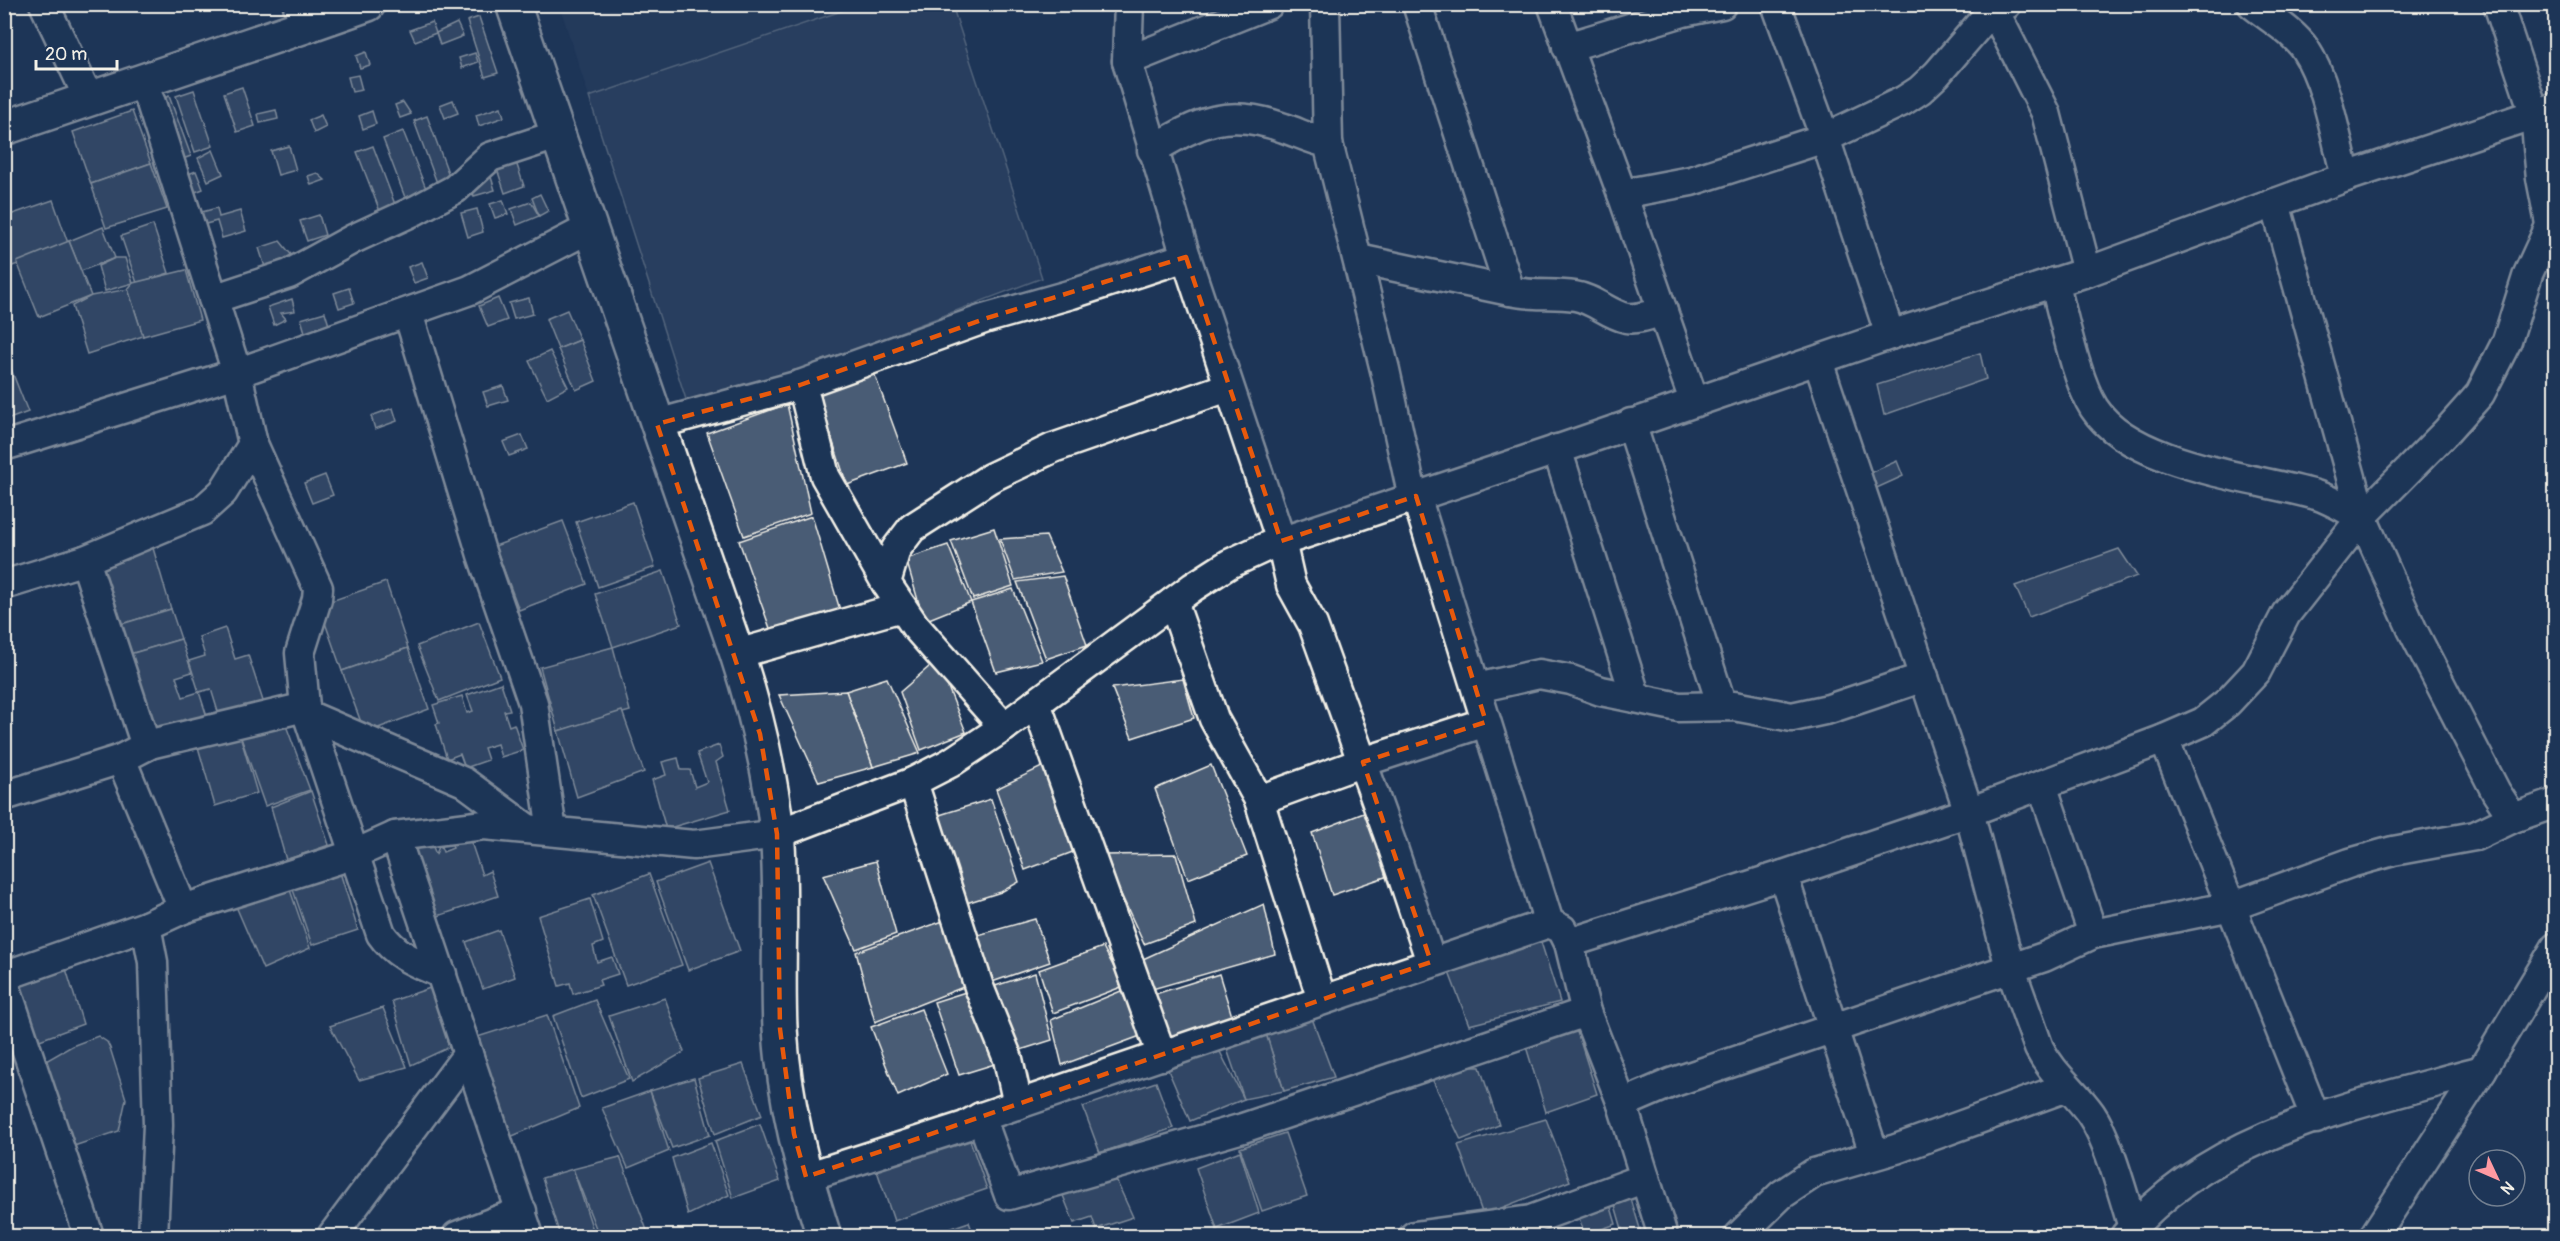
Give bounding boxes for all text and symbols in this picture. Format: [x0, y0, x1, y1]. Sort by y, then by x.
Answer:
scale bar [36, 33, 117, 71]
text: 20 m [45, 43, 87, 66]
north arrow [2467, 1148, 2527, 1208]
text: N [2496, 1177, 2518, 1199]

